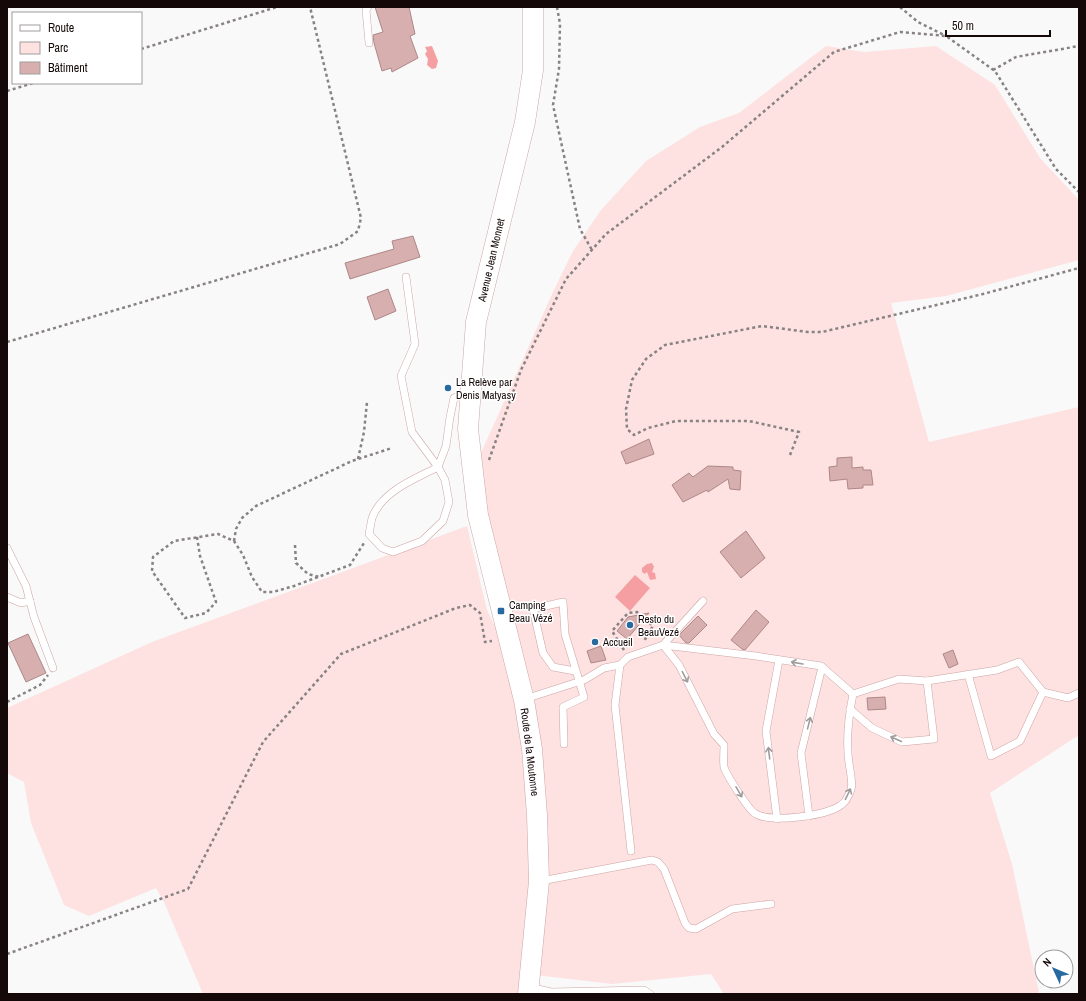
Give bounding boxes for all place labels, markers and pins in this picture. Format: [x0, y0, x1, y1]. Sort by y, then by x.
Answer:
place label: La Relève par Denis Matyasy [456, 375, 516, 402]
marker: La Relève par Denis Matyasy [443, 383, 453, 393]
place label: Camping Beau Vézé [509, 598, 553, 625]
marker: Camping Beau Vézé [496, 606, 506, 616]
place label: Resto du BeauVezé [638, 612, 679, 639]
marker: Resto du BeauVezé [625, 620, 635, 630]
place label: Accueil [602, 635, 633, 649]
marker: Accueil [590, 637, 600, 647]

